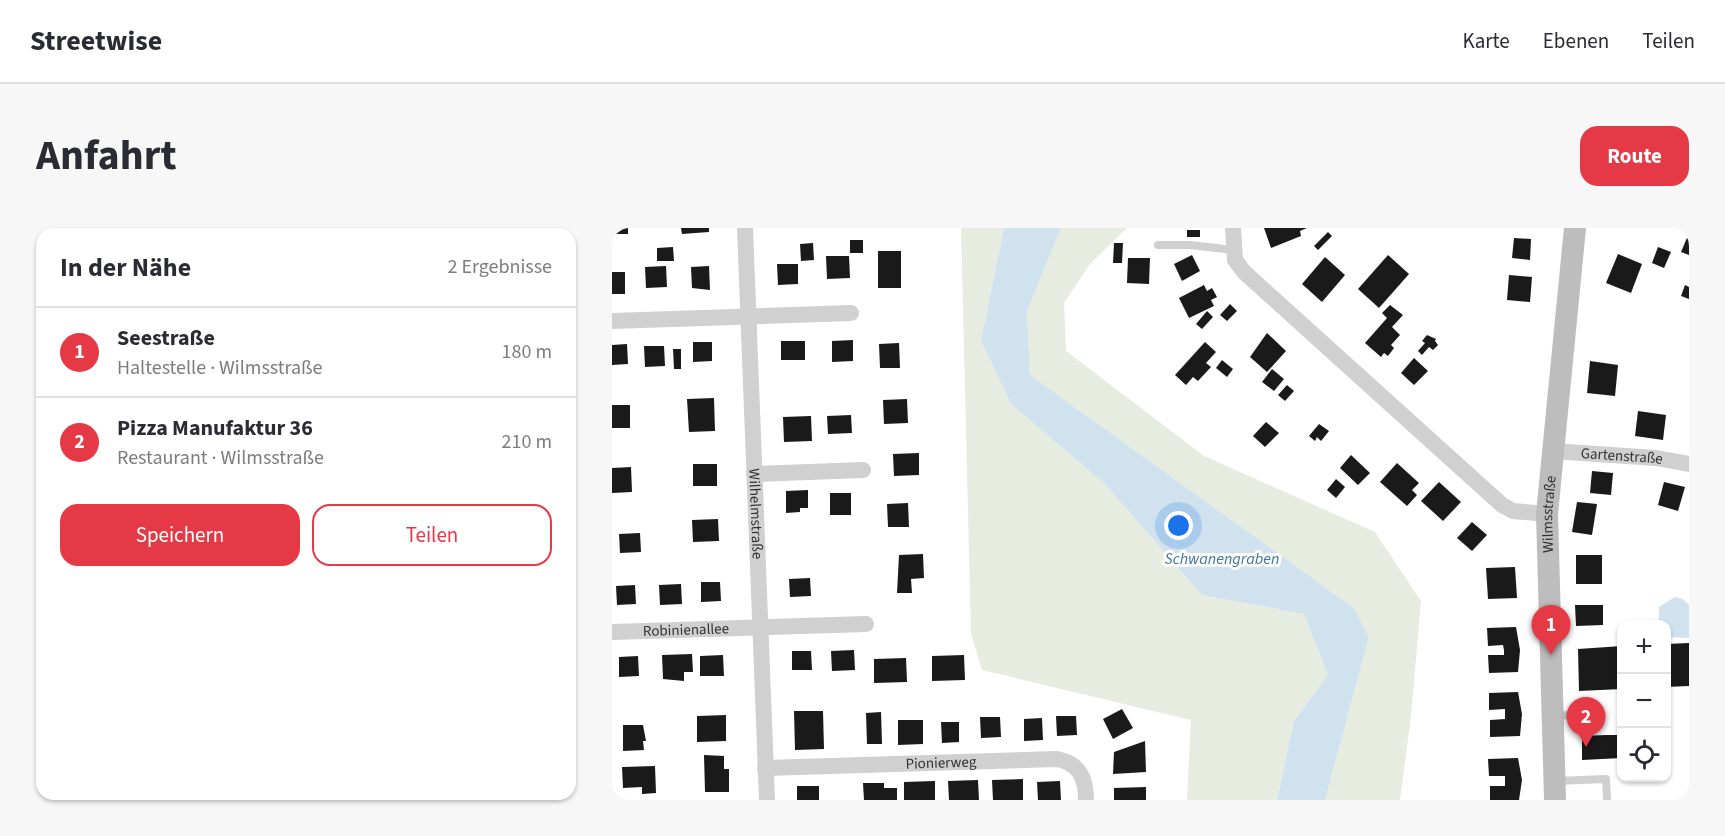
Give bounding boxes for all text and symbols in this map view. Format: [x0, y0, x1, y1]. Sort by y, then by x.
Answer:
text: Streetwise [30, 21, 162, 61]
text: Karte [1463, 26, 1510, 56]
text: Ebenen [1543, 26, 1609, 56]
text: Teilen [1642, 26, 1695, 56]
text: Anfahrt [36, 126, 177, 186]
button: Route [1580, 126, 1689, 186]
text: In der Nähe [60, 249, 191, 286]
text: 2 Ergebnisse [447, 253, 552, 281]
text: Seestraße [117, 322, 215, 354]
text: 1 [74, 338, 85, 366]
text: 180 m [502, 338, 552, 366]
text: Haltestelle · Wilmsstraße [117, 354, 323, 382]
text: Pizza Manufaktur 36 [117, 412, 313, 444]
text: 2 [74, 428, 85, 456]
text: 210 m [502, 428, 552, 456]
street label: Gartenstraße [1580, 442, 1665, 470]
text: Restaurant · Wilmsstraße [117, 444, 324, 472]
street label: Wilhelmstraße [744, 468, 768, 560]
street label: Wilmsstraße [1536, 474, 1561, 553]
button: Speichern [60, 504, 300, 566]
button: Teilen [312, 504, 552, 566]
your location [1164, 511, 1193, 540]
water label: Schwanengraben [1165, 548, 1279, 570]
pin: 1 [1532, 606, 1570, 655]
street label: Robinienallee [643, 618, 729, 642]
map controls [1617, 620, 1671, 782]
button: + [1617, 620, 1671, 674]
button: − [1617, 674, 1671, 728]
pin: 2 [1566, 698, 1606, 747]
button: locate [1617, 728, 1671, 782]
street label: Pionierweg [905, 751, 977, 774]

